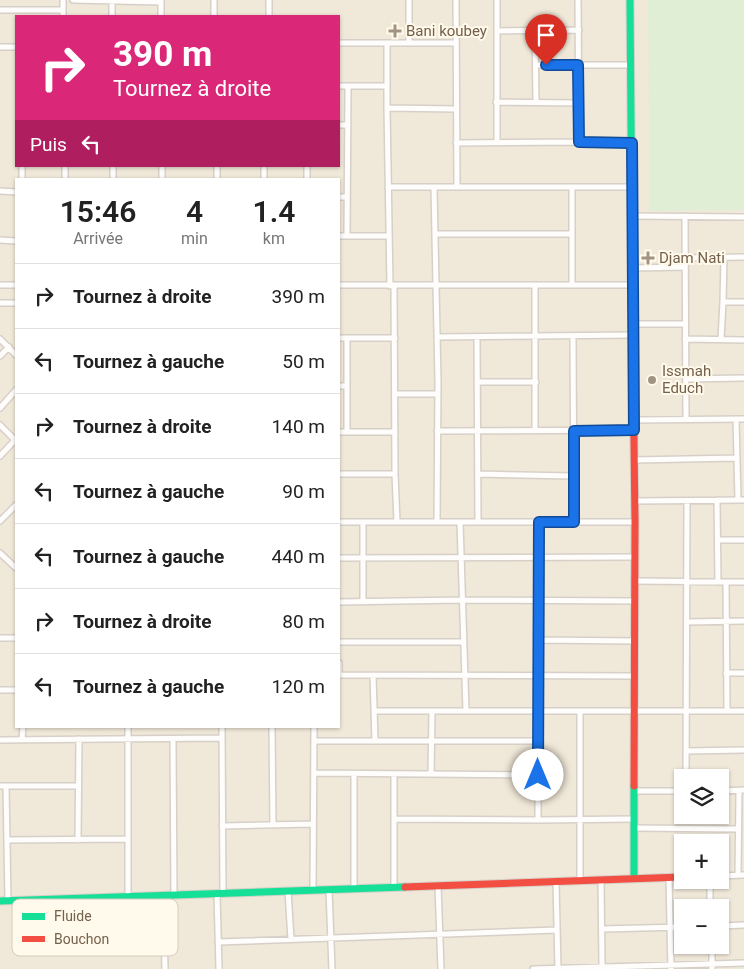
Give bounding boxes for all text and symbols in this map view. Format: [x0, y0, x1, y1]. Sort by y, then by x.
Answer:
pin [525, 14, 567, 65]
icon: arrive [532, 21, 560, 49]
place label: Bani koubey [406, 22, 487, 40]
marker: Bani koubey [388, 24, 402, 38]
text: 390 m [113, 34, 212, 75]
icon: right [30, 35, 95, 100]
text: Tournez à droite [113, 76, 271, 101]
icon: left [77, 130, 105, 158]
text: Puis [30, 133, 67, 156]
text: 15:46 [60, 194, 136, 229]
text: 4 [186, 194, 203, 229]
text: 1.4 [253, 194, 295, 229]
text: Arrivée [73, 229, 123, 248]
text: min [181, 229, 208, 248]
text: km [263, 229, 285, 248]
place label: Djam Nati [659, 249, 725, 267]
marker: Djam Nati [641, 251, 655, 265]
icon: right [30, 282, 58, 310]
text: Tournez à droite [73, 285, 212, 308]
text: 390 m [272, 285, 325, 308]
icon: left [30, 347, 58, 375]
text: Tournez à gauche [73, 350, 224, 373]
text: 50 m [282, 350, 325, 373]
place label: Issmah Educh [662, 362, 711, 397]
marker: Issmah Educh [646, 374, 658, 386]
icon: right [30, 412, 58, 440]
text: Tournez à droite [73, 415, 212, 438]
text: 140 m [272, 415, 325, 438]
icon: left [30, 477, 58, 505]
text: Tournez à gauche [73, 480, 224, 503]
text: 90 m [282, 480, 325, 503]
icon: left [30, 542, 58, 570]
text: Tournez à gauche [73, 545, 224, 568]
text: 440 m [272, 545, 325, 568]
icon: right [30, 607, 58, 635]
text: Tournez à droite [73, 610, 212, 633]
text: 80 m [282, 610, 325, 633]
icon: left [30, 672, 58, 700]
text: Tournez à gauche [73, 675, 224, 698]
text: 120 m [272, 675, 325, 698]
position arrow [511, 748, 563, 800]
map controls [674, 769, 729, 954]
button: layers [674, 769, 729, 824]
button: + [674, 834, 729, 889]
legend [12, 899, 178, 956]
button: − [674, 899, 729, 954]
text: Fluide [54, 908, 92, 924]
text: Bouchon [54, 931, 109, 947]

